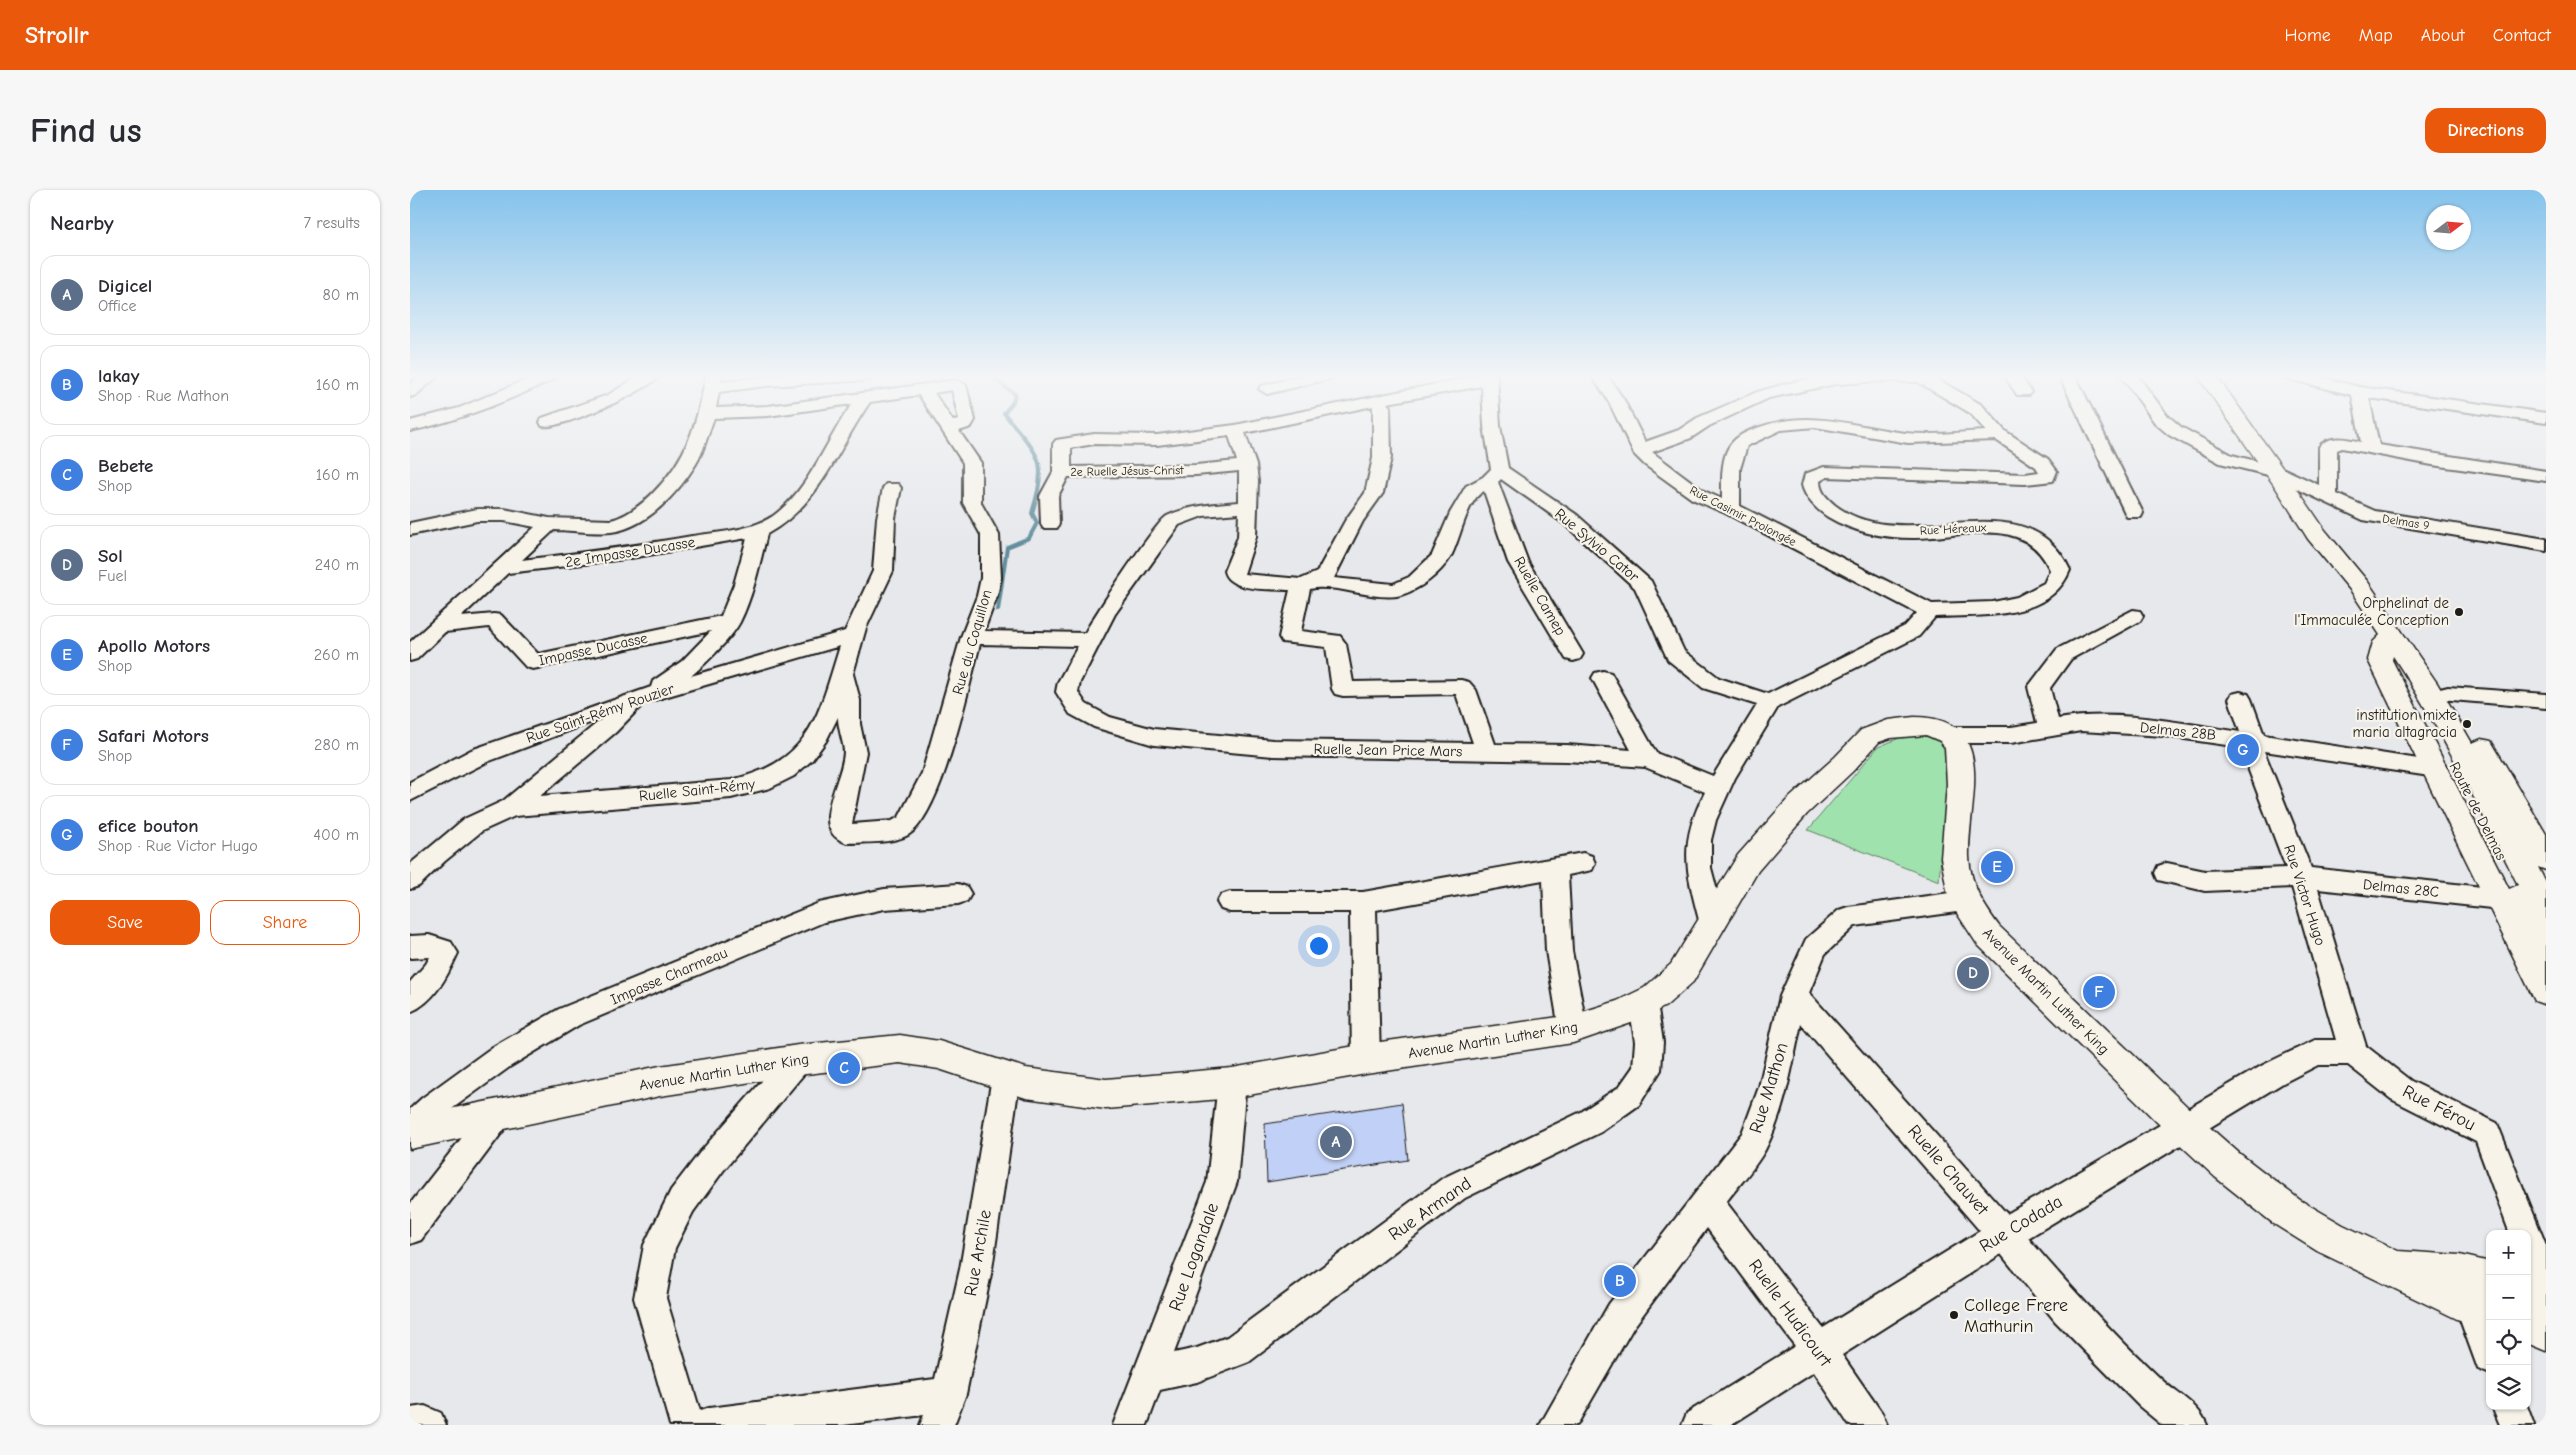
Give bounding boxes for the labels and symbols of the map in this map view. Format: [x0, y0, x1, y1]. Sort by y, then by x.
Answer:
north arrow [2426, 205, 2471, 250]
street label: 2e Ruelle Jésus-Christ [1070, 463, 1184, 479]
street label: Rue Casimir Prolongée [1687, 483, 1799, 549]
street label: Rue Sylvio Cator [1551, 504, 1643, 586]
street label: Delmas 9 [2381, 511, 2431, 533]
street label: Rue Héreaux [1919, 520, 1987, 538]
street label: 2e Impasse Ducasse [564, 533, 697, 571]
street label: Ruelle Camep [1510, 553, 1570, 639]
street label: Rue du Coquillon [948, 587, 996, 697]
place label: Orphelinat de l'Immaculée Conception [2294, 594, 2449, 629]
marker: Orphelinat de l'Immaculée Conception [2453, 606, 2465, 618]
street label: Impasse Ducasse [537, 629, 650, 669]
street label: Rue Saint-Rémy Rouzier [524, 679, 676, 747]
place label: institution mixte maria altagracia [2352, 706, 2457, 741]
street label: Delmas 28B [2139, 718, 2217, 744]
marker: institution mixte maria altagracia [2461, 718, 2473, 730]
pin: G [2227, 731, 2259, 769]
street label: Ruelle Jean Price Mars [1314, 740, 1462, 760]
street label: Route de Delmas [2446, 759, 2510, 863]
street label: Ruelle Saint-Rémy [638, 775, 756, 805]
street label: Rue Victor Hugo [2280, 842, 2330, 948]
pin: E [1981, 848, 2013, 886]
street label: Delmas 28C [2362, 875, 2440, 901]
street label: Avenue Martin Luther King [1979, 924, 2113, 1058]
your location [1306, 933, 1332, 959]
street label: Impasse Charmeau [608, 943, 730, 1009]
pin: D [1957, 954, 1989, 992]
pin: F [2083, 973, 2115, 1011]
street label: Avenue Martin Luther King [1407, 1018, 1579, 1062]
street label: Rue Mathon [1745, 1040, 1793, 1136]
pin: C [828, 1049, 860, 1087]
street label: Avenue Martin Luther King [638, 1050, 810, 1094]
street label: Rue Férou [2399, 1081, 2479, 1135]
street label: Ruelle Chauvet [1903, 1121, 1993, 1220]
pin: A [1320, 1123, 1352, 1161]
street label: Rue Armand [1385, 1173, 1475, 1245]
street label: Rue Codada [1976, 1191, 2066, 1257]
street label: Rue Logandale [1165, 1200, 1223, 1314]
street label: Rue Archile [960, 1208, 996, 1298]
street label: Ruelle Hudicourt [1744, 1255, 1836, 1371]
pin: B [1604, 1262, 1636, 1300]
place label: College Frere Mathurin [1964, 1295, 2068, 1337]
marker: College Frere Mathurin [1948, 1309, 1960, 1321]

